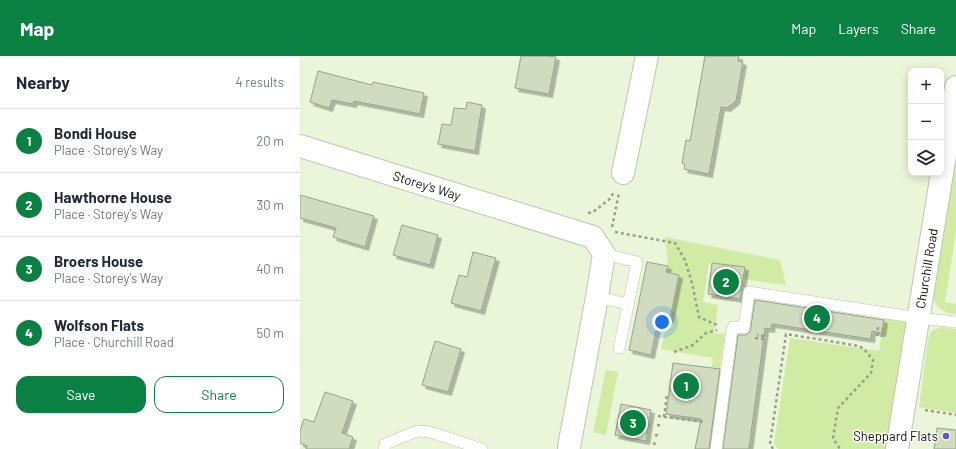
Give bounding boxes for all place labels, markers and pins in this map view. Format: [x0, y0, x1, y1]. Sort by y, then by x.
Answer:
pin: 2 [713, 267, 739, 297]
pin: 4 [804, 303, 830, 333]
pin: 1 [673, 371, 699, 401]
pin: 3 [620, 408, 646, 438]
place label: Sheppard Flats [853, 428, 938, 444]
marker: Sheppard Flats [941, 431, 951, 441]

